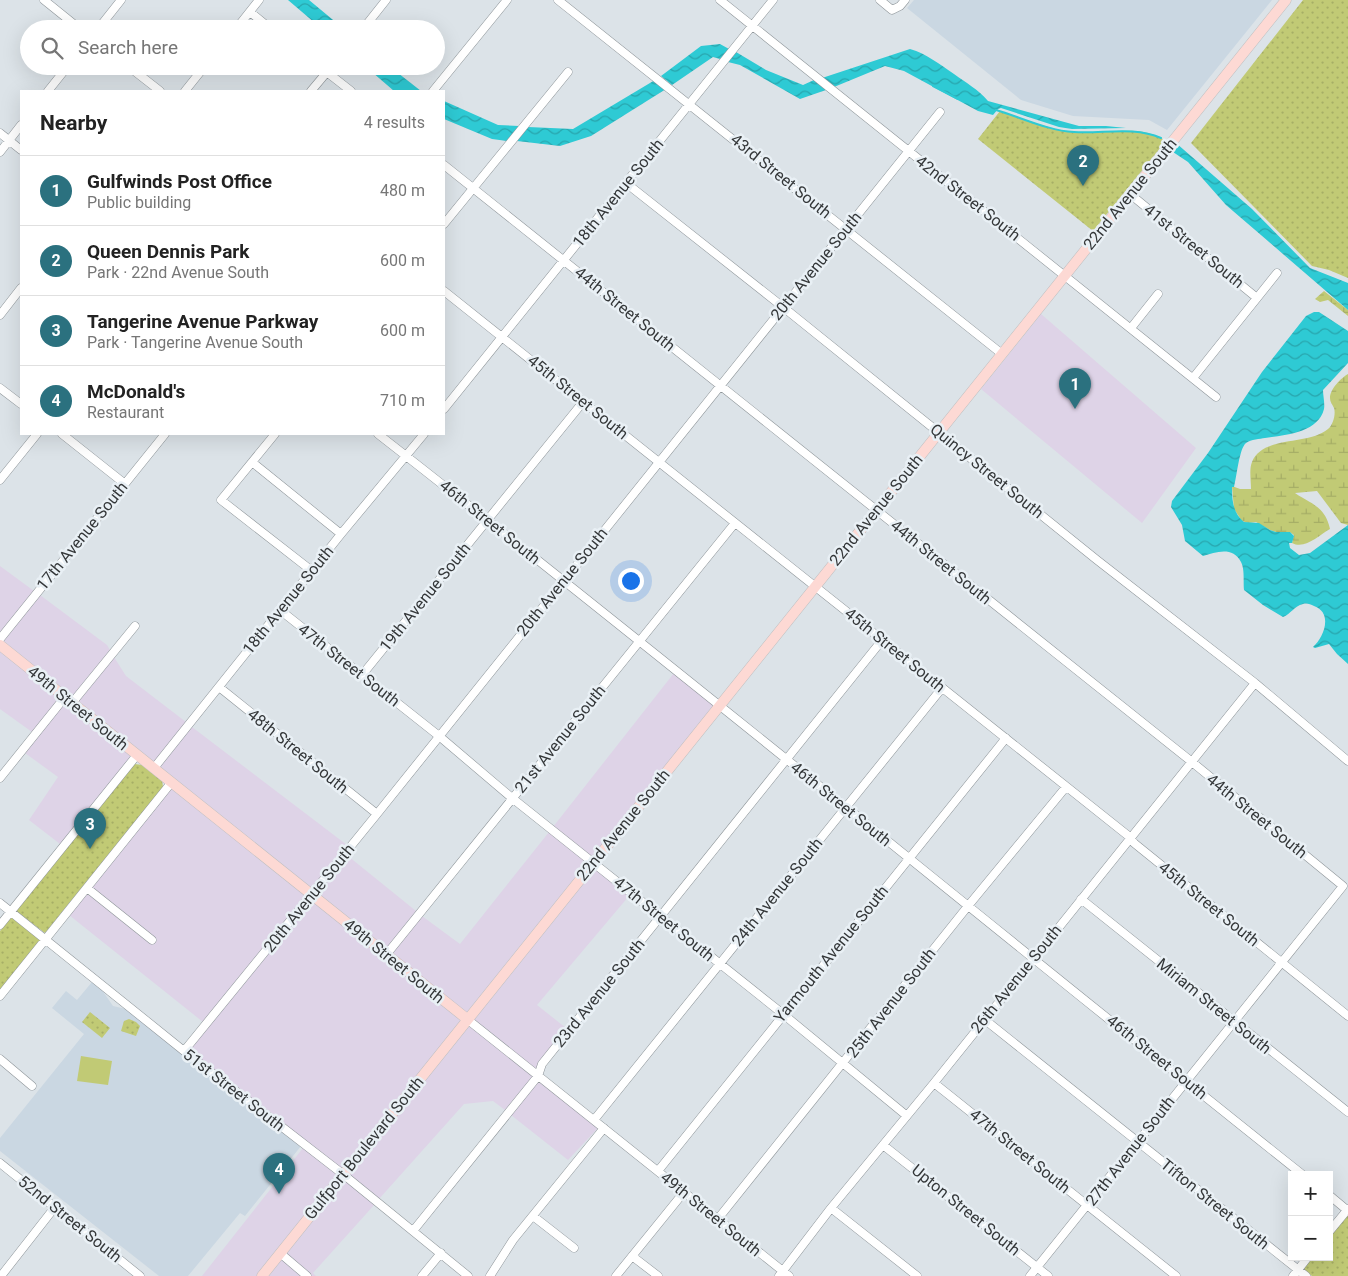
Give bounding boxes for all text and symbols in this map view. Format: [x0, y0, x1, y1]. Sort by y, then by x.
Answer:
search box [20, 20, 445, 75]
icon: search [38, 34, 66, 62]
text: Search here [78, 36, 178, 59]
text: Nearby [40, 111, 107, 135]
text: 4 results [364, 113, 425, 132]
street label: 43rd Street South [727, 130, 835, 222]
street label: 22nd Avenue South [1079, 134, 1181, 254]
street label: 18th Avenue South [569, 135, 667, 251]
pin: 2 [1067, 145, 1099, 186]
street label: 42nd Street South [912, 151, 1024, 245]
text: Gulfwinds Post Office [87, 170, 272, 193]
text: 1 [51, 181, 61, 200]
text: 480 m [380, 181, 425, 200]
text: Public building [87, 193, 191, 212]
street label: 41st Street South [1140, 200, 1248, 292]
street label: 20th Avenue South [767, 208, 865, 324]
text: Queen Dennis Park [87, 240, 249, 263]
text: 2 [51, 251, 61, 270]
text: 600 m [380, 251, 425, 270]
text: Park · 22nd Avenue South [87, 263, 269, 282]
street label: 44th Street South [571, 263, 679, 355]
text: Tangerine Avenue Parkway [87, 310, 318, 333]
text: 3 [51, 321, 61, 340]
text: 600 m [380, 321, 425, 340]
text: Park · Tangerine Avenue South [87, 333, 303, 352]
street label: 45th Street South [524, 351, 632, 443]
pin: 1 [1059, 368, 1091, 409]
text: McDonald's [87, 380, 185, 403]
text: 4 [51, 391, 61, 410]
text: 710 m [380, 391, 425, 410]
text: Restaurant [87, 403, 164, 422]
street label: Quincy Street South [927, 420, 1047, 522]
street label: 22nd Avenue South [825, 451, 927, 569]
street label: 46th Street South [436, 476, 544, 568]
street label: 17th Avenue South [33, 478, 131, 594]
street label: 44th Street South [887, 516, 995, 608]
street label: 20th Avenue South [513, 524, 611, 640]
street label: 19th Avenue South [376, 539, 474, 655]
street label: 18th Avenue South [239, 542, 337, 658]
your location [618, 568, 644, 594]
street label: 45th Street South [841, 604, 949, 696]
street label: 47th Street South [294, 619, 404, 711]
street label: 49th Street South [24, 662, 132, 754]
street label: 21st Avenue South [511, 681, 609, 797]
street label: 48th Street South [244, 705, 352, 797]
street label: 46th Street South [787, 758, 895, 850]
street label: 22nd Avenue South [572, 766, 674, 884]
street label: 44th Street South [1203, 770, 1311, 862]
pin: 3 [74, 808, 106, 849]
street label: 24th Avenue South [728, 834, 826, 950]
street label: 20th Avenue South [260, 840, 358, 956]
street label: 45th Street South [1155, 858, 1263, 950]
street label: 47th Street South [610, 873, 718, 965]
street label: Yarmouth Avenue South [770, 882, 892, 1026]
street label: 49th Street South [340, 915, 448, 1007]
street label: 26th Avenue South [967, 921, 1065, 1037]
street label: 23rd Avenue South [549, 935, 649, 1051]
street label: 25th Avenue South [842, 944, 940, 1062]
street label: Miriam Street South [1153, 954, 1275, 1058]
street label: 46th Street South [1103, 1011, 1211, 1103]
street label: 51st Street South [180, 1045, 288, 1135]
street label: Gulfport Boulevard South [300, 1073, 428, 1223]
street label: 27th Avenue South [1081, 1092, 1179, 1210]
street label: 47th Street South [966, 1105, 1074, 1197]
pin: 4 [263, 1153, 295, 1194]
street label: Tifton Street South [1157, 1155, 1273, 1253]
street label: Upton Street South [908, 1160, 1024, 1260]
street label: 49th Street South [657, 1168, 765, 1260]
map controls [1288, 1171, 1333, 1261]
button: + [1288, 1171, 1333, 1216]
street label: 52nd Street South [14, 1172, 126, 1266]
button: − [1288, 1216, 1333, 1261]

